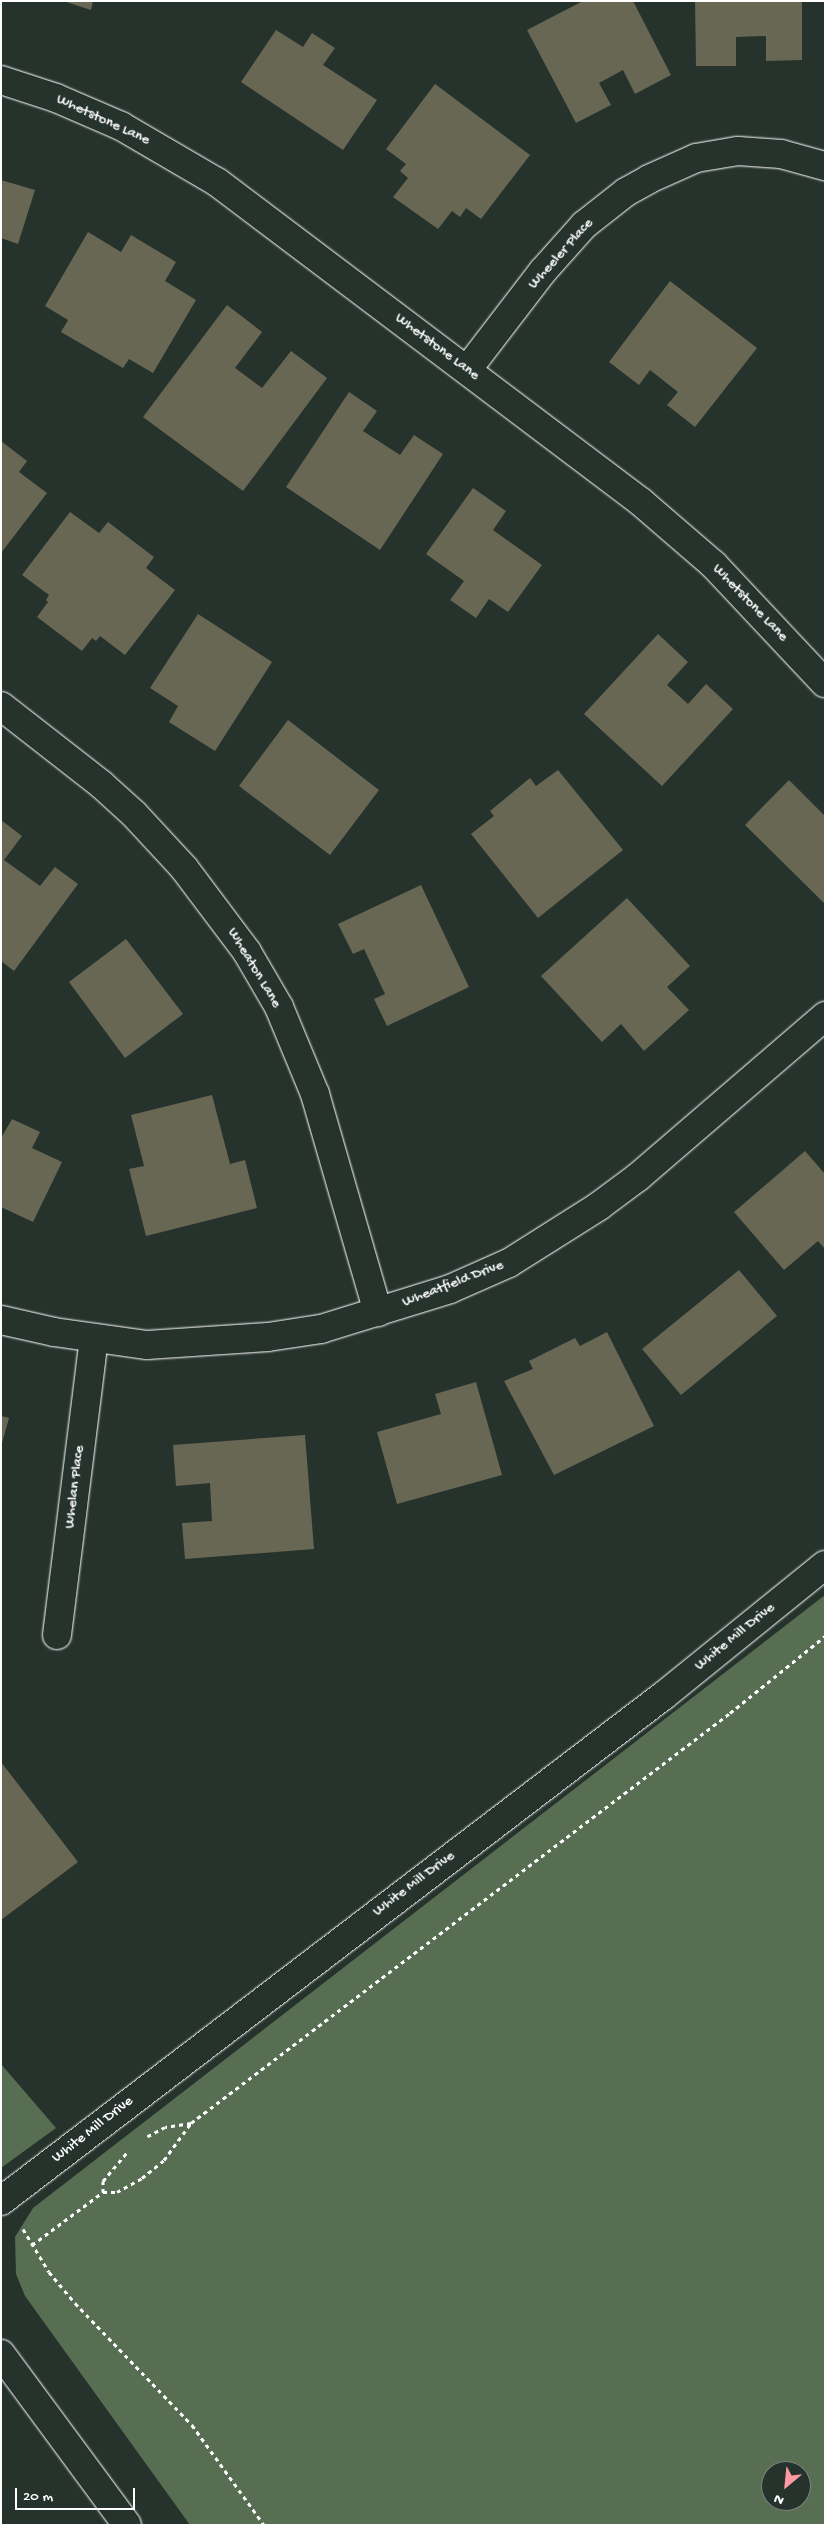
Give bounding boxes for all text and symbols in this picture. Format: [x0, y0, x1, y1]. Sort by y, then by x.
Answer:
street label: Whetstone Lane [53, 90, 153, 150]
street label: Wheeler Place [525, 215, 597, 293]
street label: Whetstone Lane [391, 309, 483, 385]
street label: Whetstone Lane [708, 560, 792, 646]
street label: Wheaton Lane [223, 925, 285, 1011]
street label: Wheatfield Drive [400, 1256, 506, 1312]
street label: Whelan Place [61, 1444, 89, 1530]
street label: White Mill Drive [691, 1599, 779, 1675]
street label: White Mill Drive [369, 1847, 459, 1921]
street label: White Mill Drive [49, 2093, 137, 2167]
north arrow [761, 2461, 811, 2511]
scale bar [18, 2478, 138, 2510]
text: 20 m [23, 2488, 53, 2506]
text: N [771, 2489, 787, 2508]

